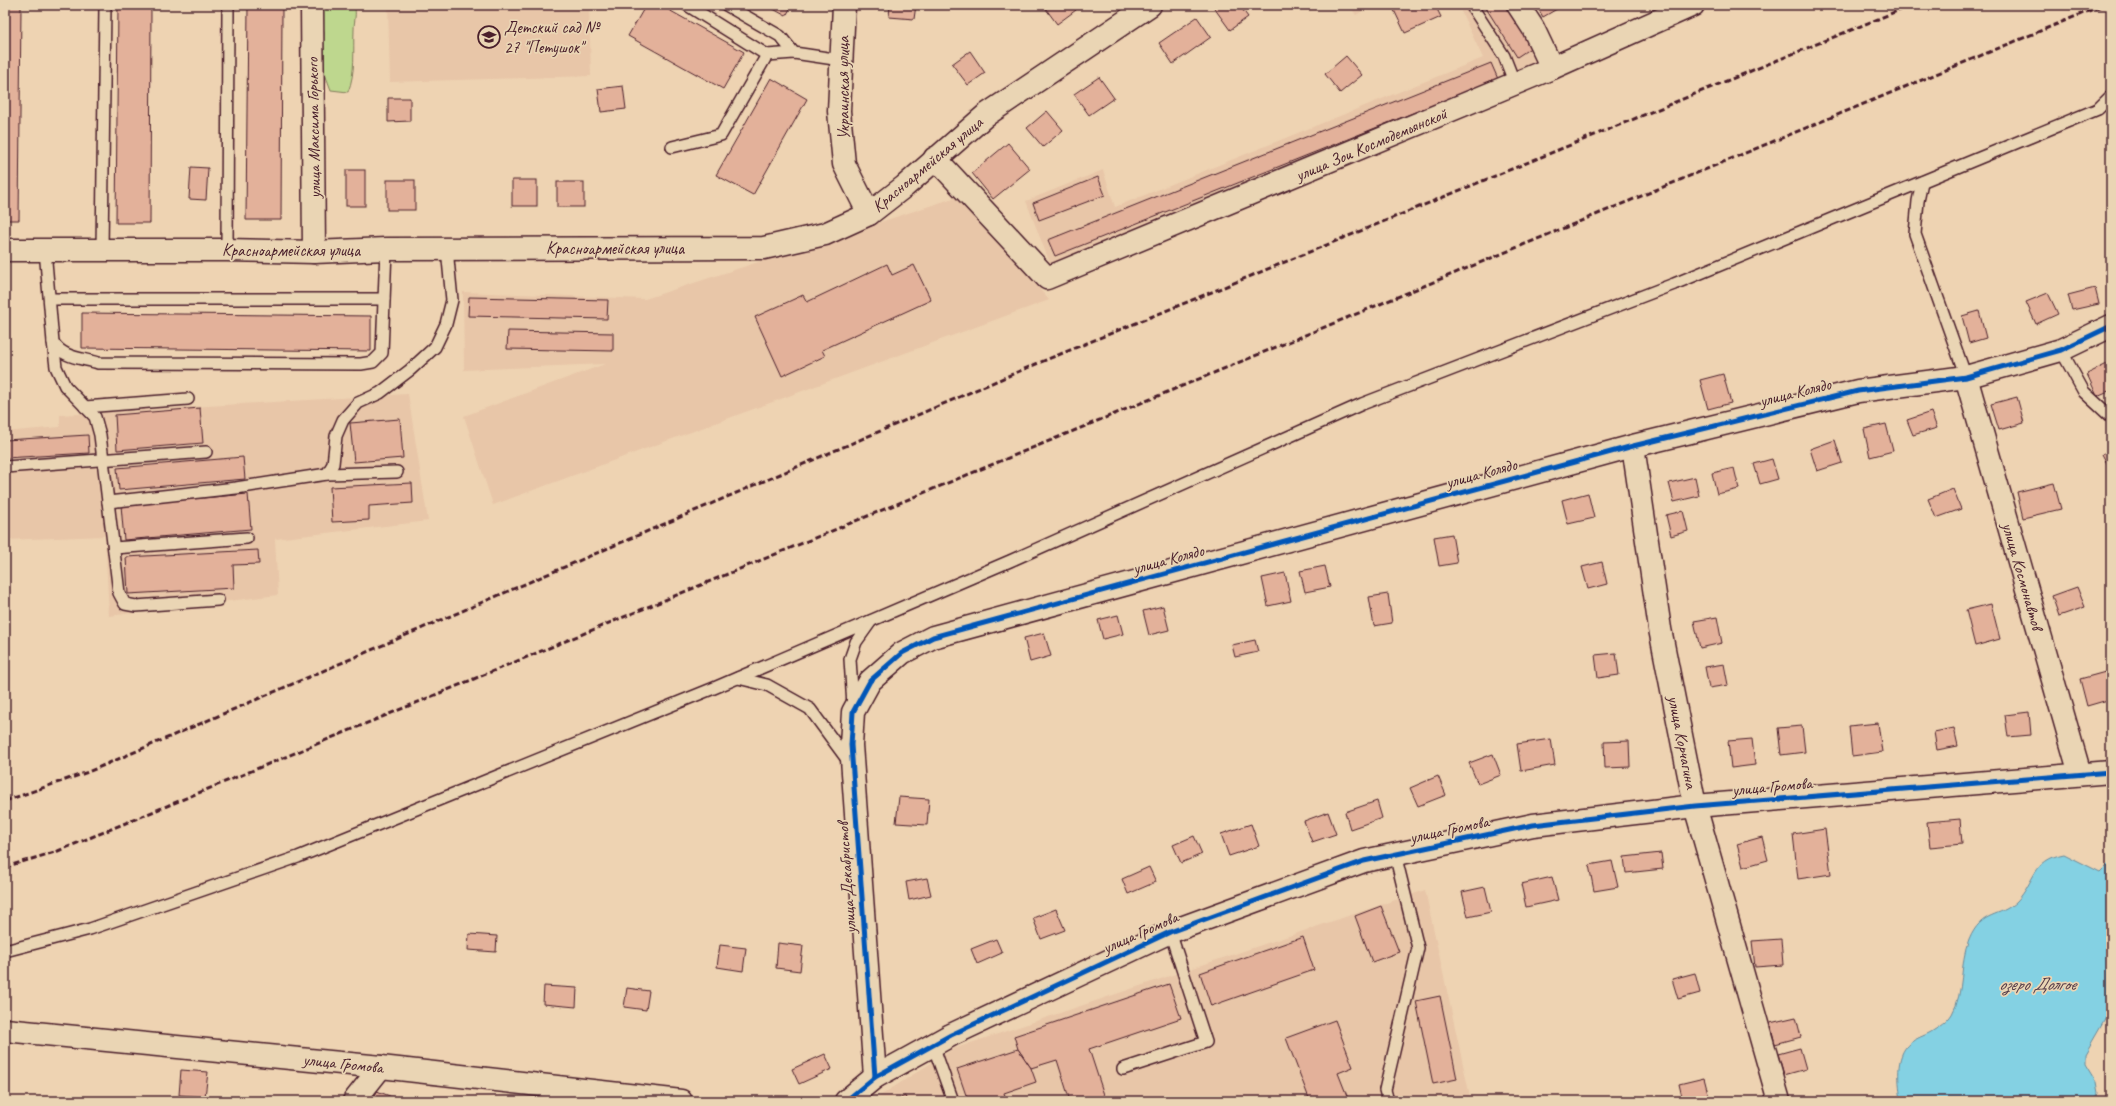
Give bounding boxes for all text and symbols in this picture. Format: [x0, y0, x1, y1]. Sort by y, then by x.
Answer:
place label: Детский сад № 27 "Петушок" [504, 17, 601, 58]
school or university icon: Детский сад № 27 "Петушок" [476, 24, 502, 50]
street label: Украинская улица [833, 35, 854, 140]
street label: улица Максима Горького [302, 56, 325, 200]
street label: улица Зои Космодемьянской [1291, 103, 1451, 186]
street label: Красноармейская улица [868, 111, 988, 217]
street label: Красноармейская улица [546, 238, 685, 259]
street label: Красноармейская улица [222, 240, 361, 261]
street label: улица Колядо [1756, 373, 1834, 412]
street label: улица Колядо [1442, 454, 1520, 493]
street label: улица Космонавтов [1997, 519, 2049, 635]
street label: улица Колядо [1129, 540, 1207, 579]
street label: улица Корчагина [1663, 693, 1702, 792]
street label: улица Громова [1730, 772, 1815, 801]
street label: улица Громова [1407, 810, 1493, 848]
street label: улица Декабристов [832, 819, 861, 935]
street label: улица Громова [1098, 906, 1183, 959]
water label: озеро Долгое [1999, 973, 2078, 996]
street label: улица Громова [301, 1049, 386, 1078]

